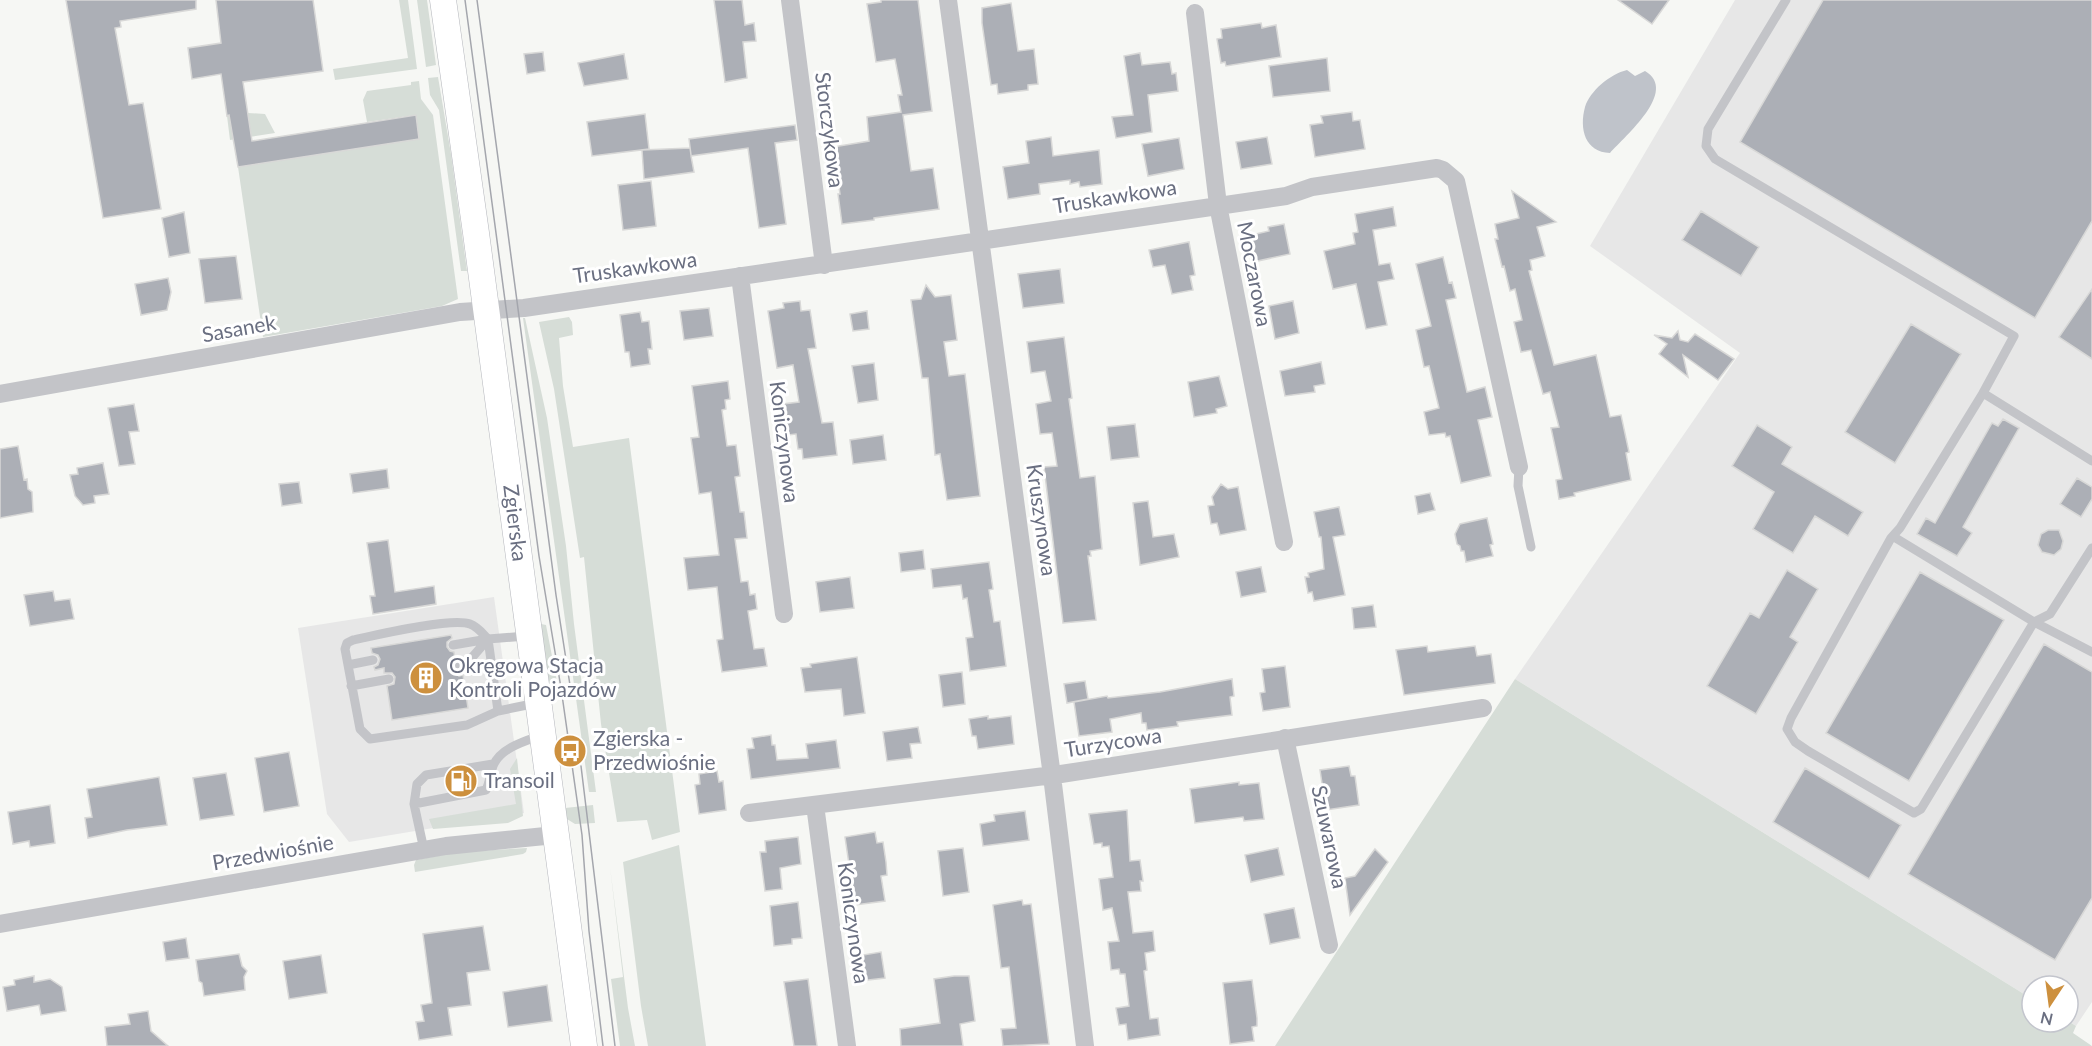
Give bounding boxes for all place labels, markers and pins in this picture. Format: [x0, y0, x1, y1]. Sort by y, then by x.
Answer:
place label: Okręgowa Stacja Kontroli Pojazdów [449, 652, 617, 701]
building icon: Okręgowa Stacja Kontroli Pojazdów [408, 660, 444, 696]
place label: Zgierska - Przedwiośnie [593, 725, 716, 774]
bus stop icon: Zgierska - Przedwiośnie [552, 733, 588, 769]
fuel station icon: Transoil [443, 763, 479, 799]
place label: Transoil [484, 767, 555, 792]

